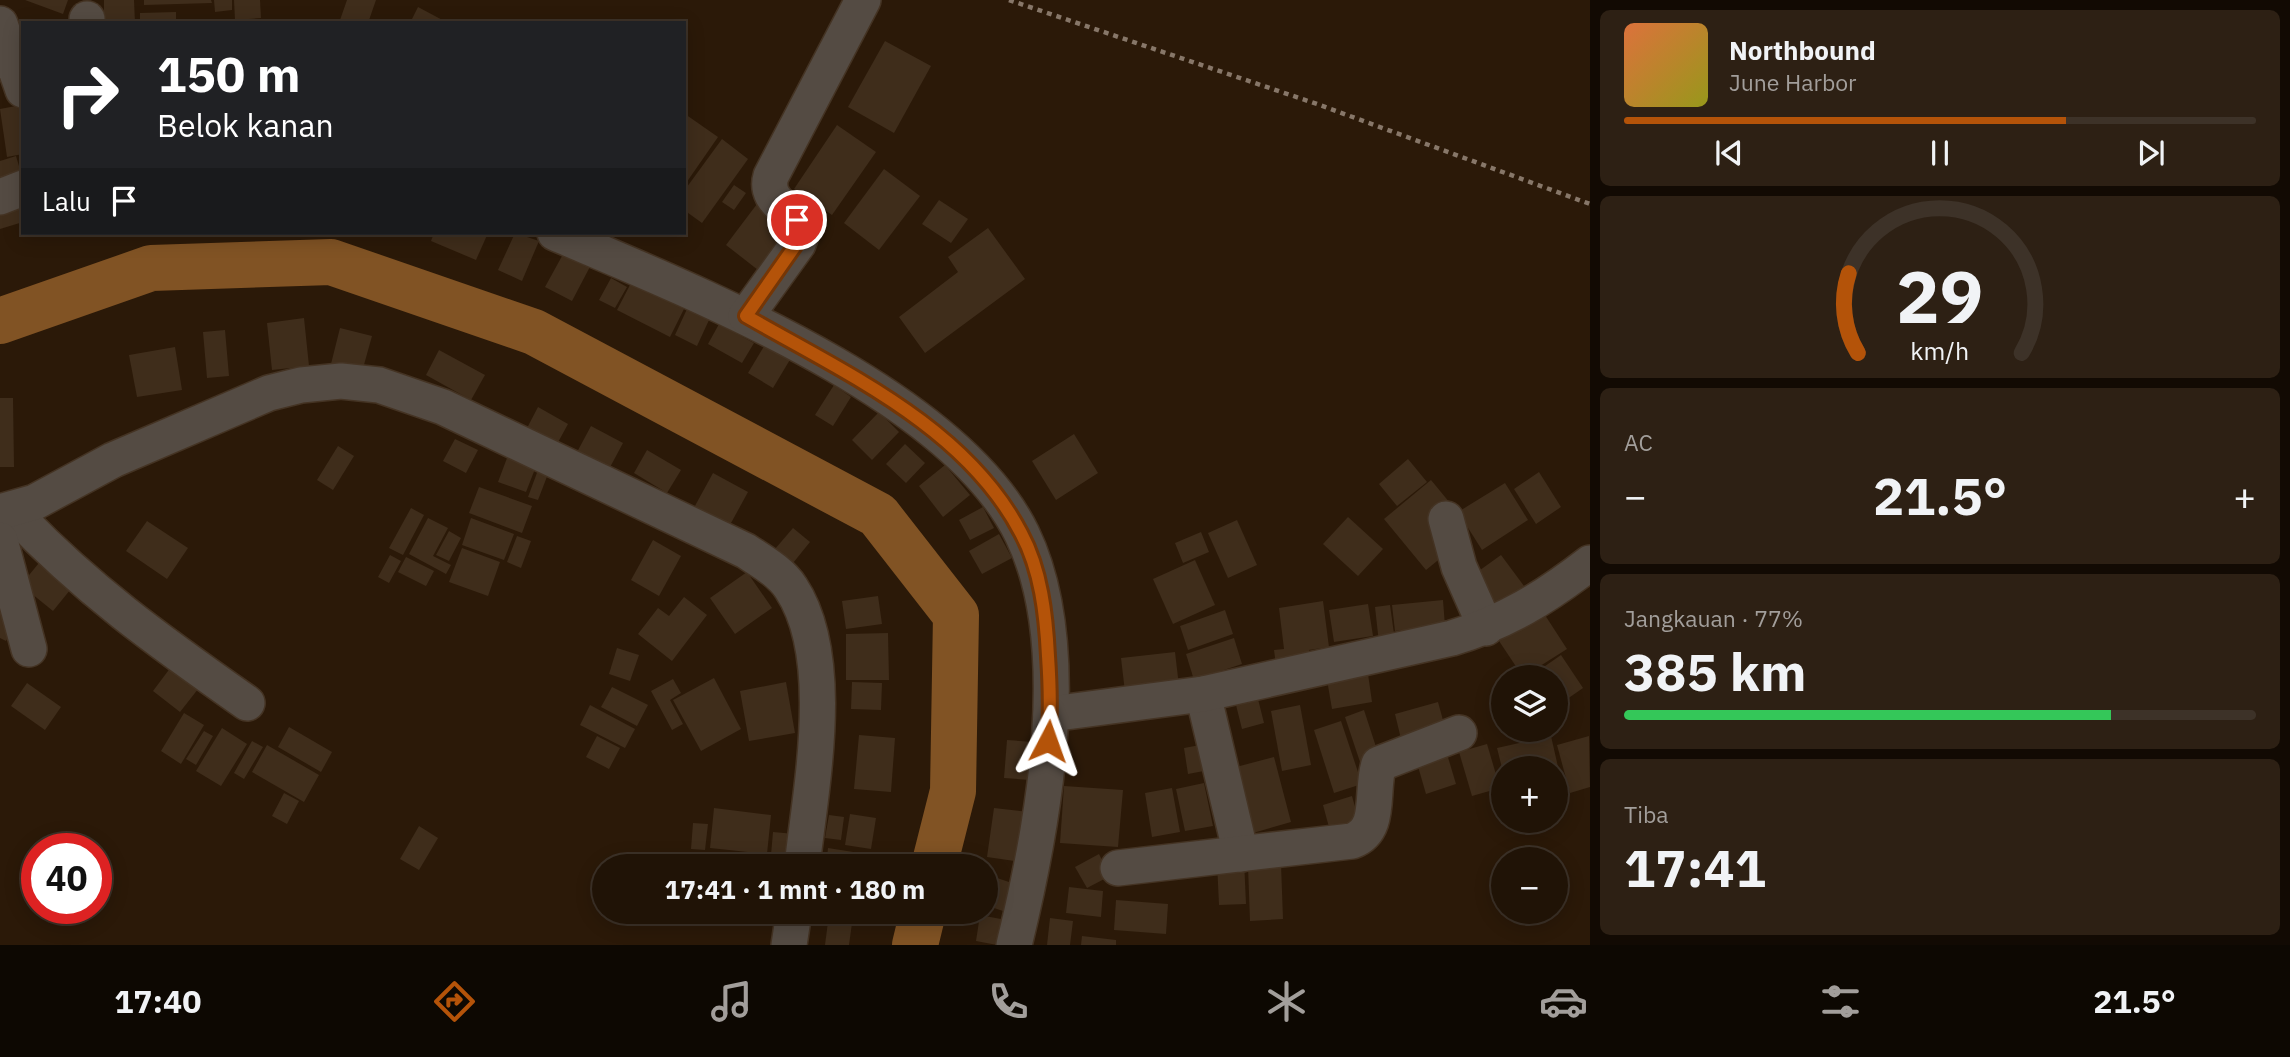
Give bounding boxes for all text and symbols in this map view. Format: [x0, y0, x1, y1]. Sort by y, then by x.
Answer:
text: Northbound [1729, 33, 1876, 67]
text: 150 m [157, 42, 301, 105]
icon: right [42, 49, 133, 140]
text: June Harbor [1729, 67, 1857, 97]
text: Belok kanan [157, 104, 334, 146]
icon: previous [1710, 134, 1748, 172]
icon: pause [1921, 134, 1959, 172]
icon: next [2132, 134, 2170, 172]
icon: arrive [105, 182, 143, 220]
text: Lalu [42, 184, 91, 218]
pin [767, 190, 827, 250]
icon: arrive [778, 201, 816, 239]
text: 29 [1896, 248, 1984, 343]
text: km/h [1911, 334, 1969, 367]
text: AC [1624, 427, 1653, 457]
text: 21.5° [1873, 462, 2007, 529]
text: − [1624, 471, 1647, 520]
text: + [2233, 471, 2256, 520]
text: Jangkauan · 77% [1624, 603, 1803, 633]
text: 385 km [1624, 638, 1806, 705]
map controls [1491, 665, 1568, 924]
button: layers [1491, 665, 1568, 742]
position arrow [1011, 704, 1085, 778]
button: + [1491, 756, 1568, 833]
text: Tiba [1624, 799, 1669, 829]
speed limit sign: 40 [21, 833, 112, 924]
text: 17:41 [1624, 834, 1766, 901]
button: − [1491, 847, 1568, 924]
text: 17:41 · 1 mnt · 180 m [665, 872, 925, 906]
icon: directions [430, 977, 479, 1026]
icon: music [707, 977, 756, 1026]
icon: phone [984, 977, 1033, 1026]
icon: climate [1262, 977, 1311, 1026]
icon: car [1539, 977, 1588, 1026]
icon: filters [1816, 977, 1865, 1026]
text: 17:40 [114, 980, 202, 1022]
text: 21.5° [2093, 980, 2176, 1022]

